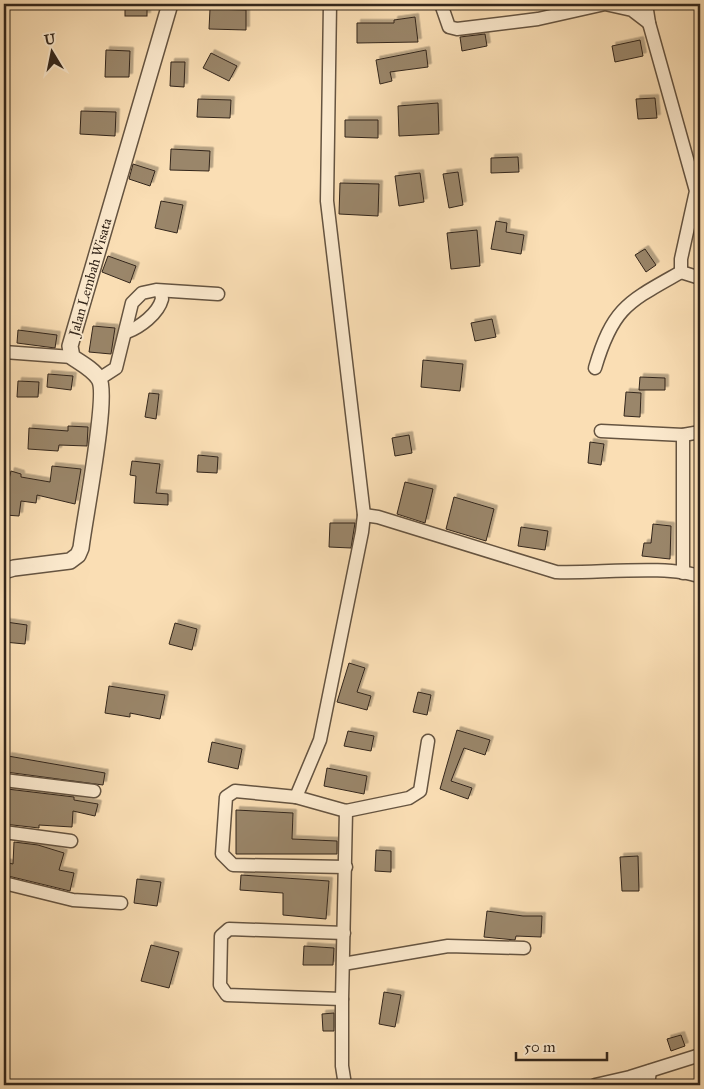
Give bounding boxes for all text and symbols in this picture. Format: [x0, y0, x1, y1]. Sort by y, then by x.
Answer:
north arrow [28, 28, 78, 78]
text: U [43, 30, 58, 49]
street label: Jalan Lembah Wisata [65, 216, 116, 340]
scale bar [516, 1029, 608, 1061]
text: 50 m [524, 1038, 556, 1056]

